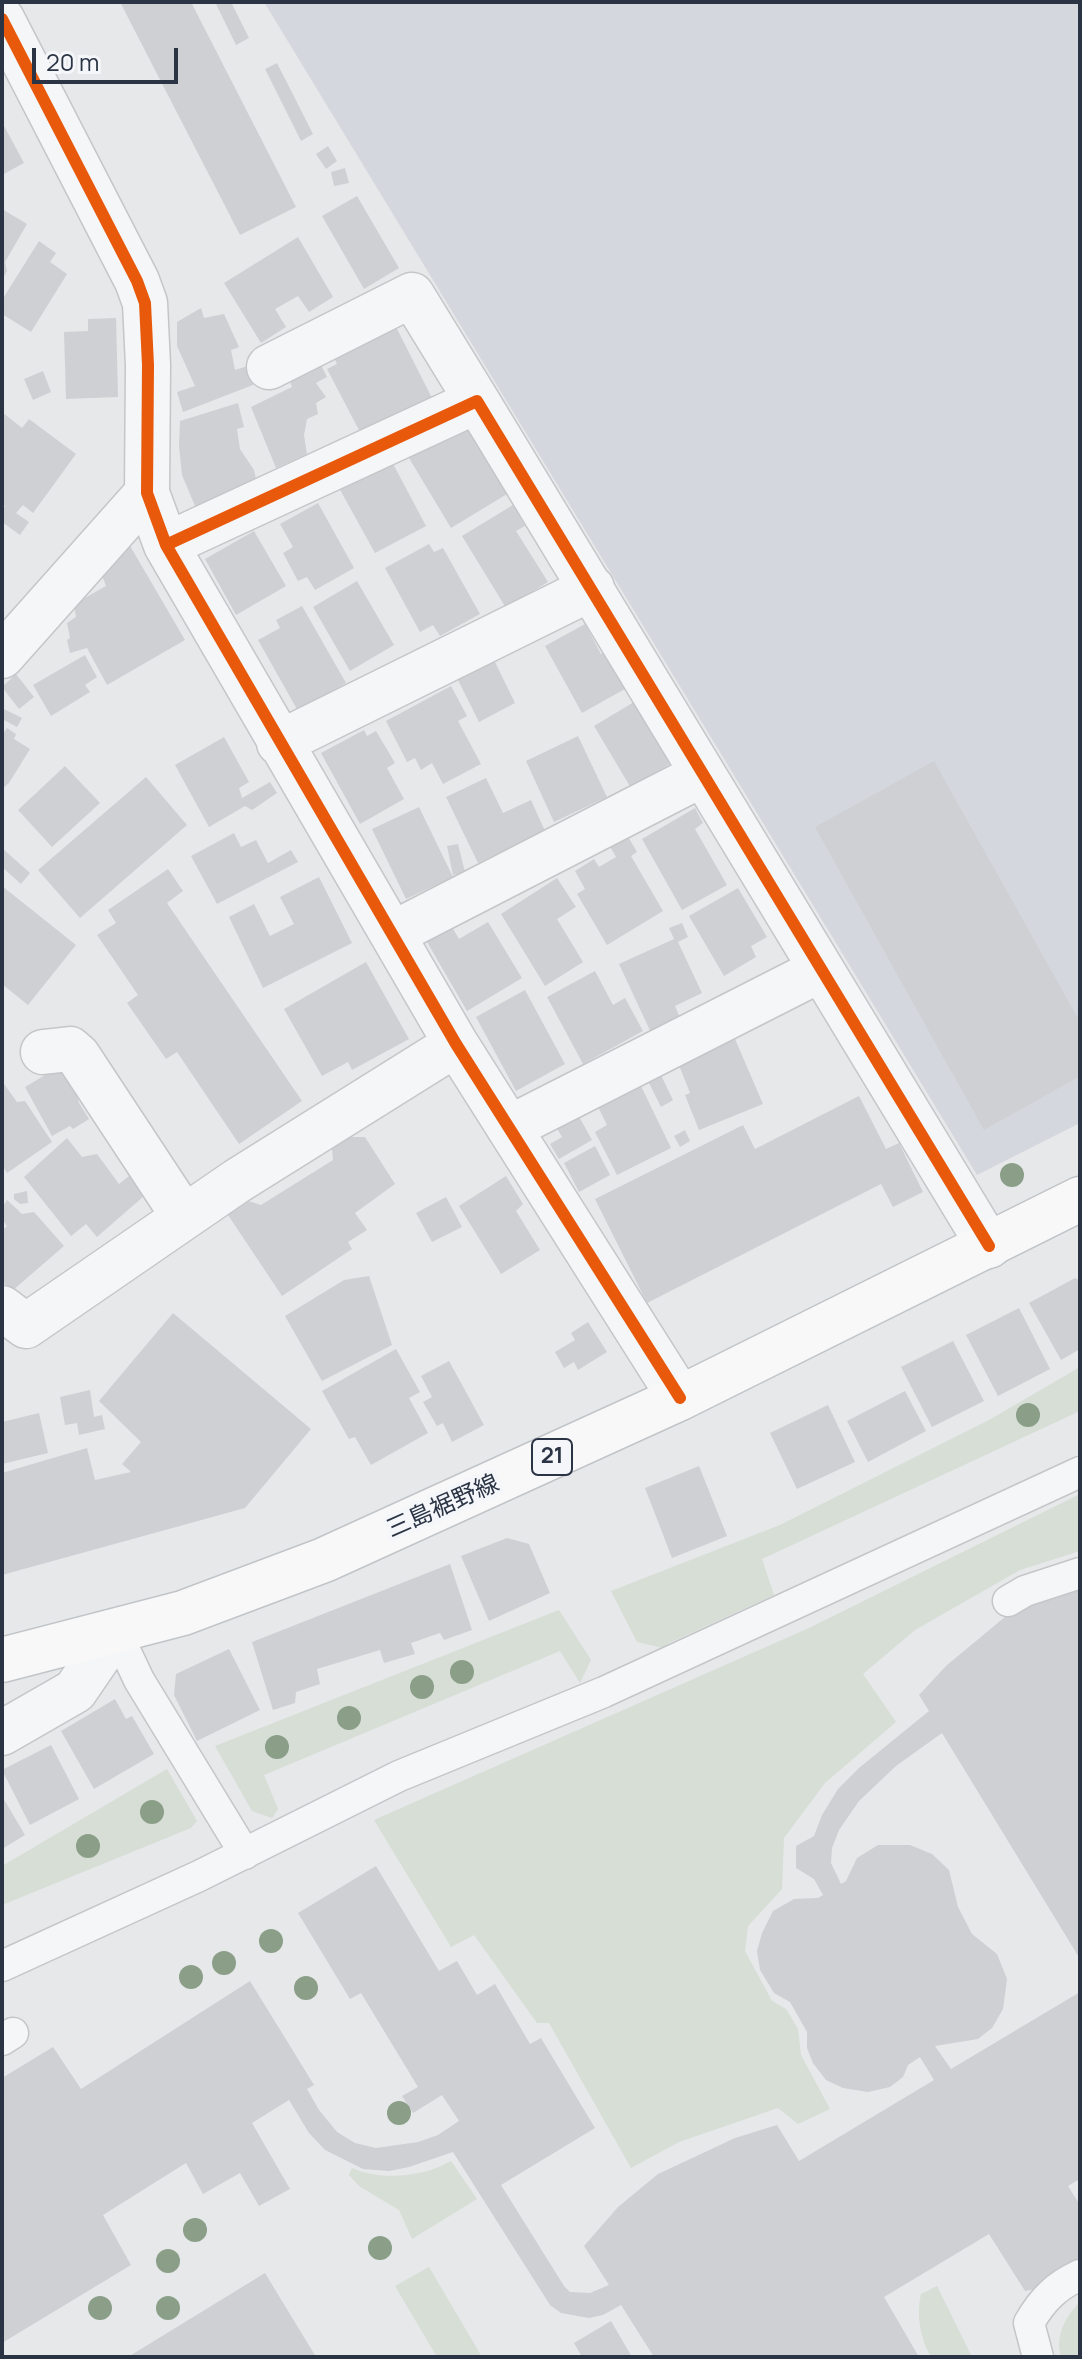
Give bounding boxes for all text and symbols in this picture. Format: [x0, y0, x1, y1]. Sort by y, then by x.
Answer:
scale bar [36, 32, 182, 82]
text: 20 m [46, 45, 99, 78]
road number: 21 [532, 1439, 572, 1475]
street label: 三島裾野線 [382, 1469, 504, 1545]

